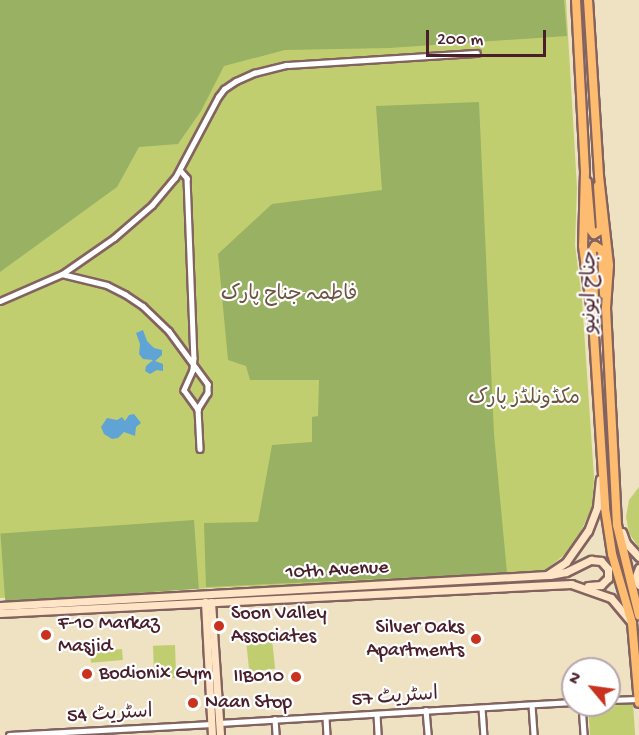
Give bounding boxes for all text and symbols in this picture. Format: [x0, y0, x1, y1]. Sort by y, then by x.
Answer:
scale bar [429, 18, 549, 56]
text: 200 m [437, 30, 483, 51]
street label: جناح ایونیو [579, 250, 603, 334]
park label: فاطمہ جناح پارک [221, 283, 357, 307]
park label: مکڈونلڈز پارک [468, 387, 580, 411]
street label: 10th Avenue [285, 556, 389, 586]
place label: Soon Valley Associates [231, 602, 326, 649]
place label: F-10 Markaz Masjid [58, 612, 160, 659]
place label: Silver Oaks Apartments [366, 616, 464, 663]
marker: Soon Valley Associates [212, 619, 226, 633]
marker: F-10 Markaz Masjid [39, 628, 53, 642]
marker: Silver Oaks Apartments [469, 632, 483, 646]
north arrow [561, 657, 621, 717]
place label: Bodionix Gym [99, 662, 212, 686]
place label: IIB010 [233, 665, 284, 689]
marker: Bodionix Gym [80, 667, 94, 681]
marker: IIB010 [289, 670, 303, 684]
text: N [566, 670, 587, 688]
street label: اسٹریٹ 57 [351, 683, 439, 713]
place label: Naan Stop [205, 691, 292, 715]
marker: Naan Stop [186, 696, 200, 710]
street label: اسٹریٹ 54 [67, 701, 153, 729]

